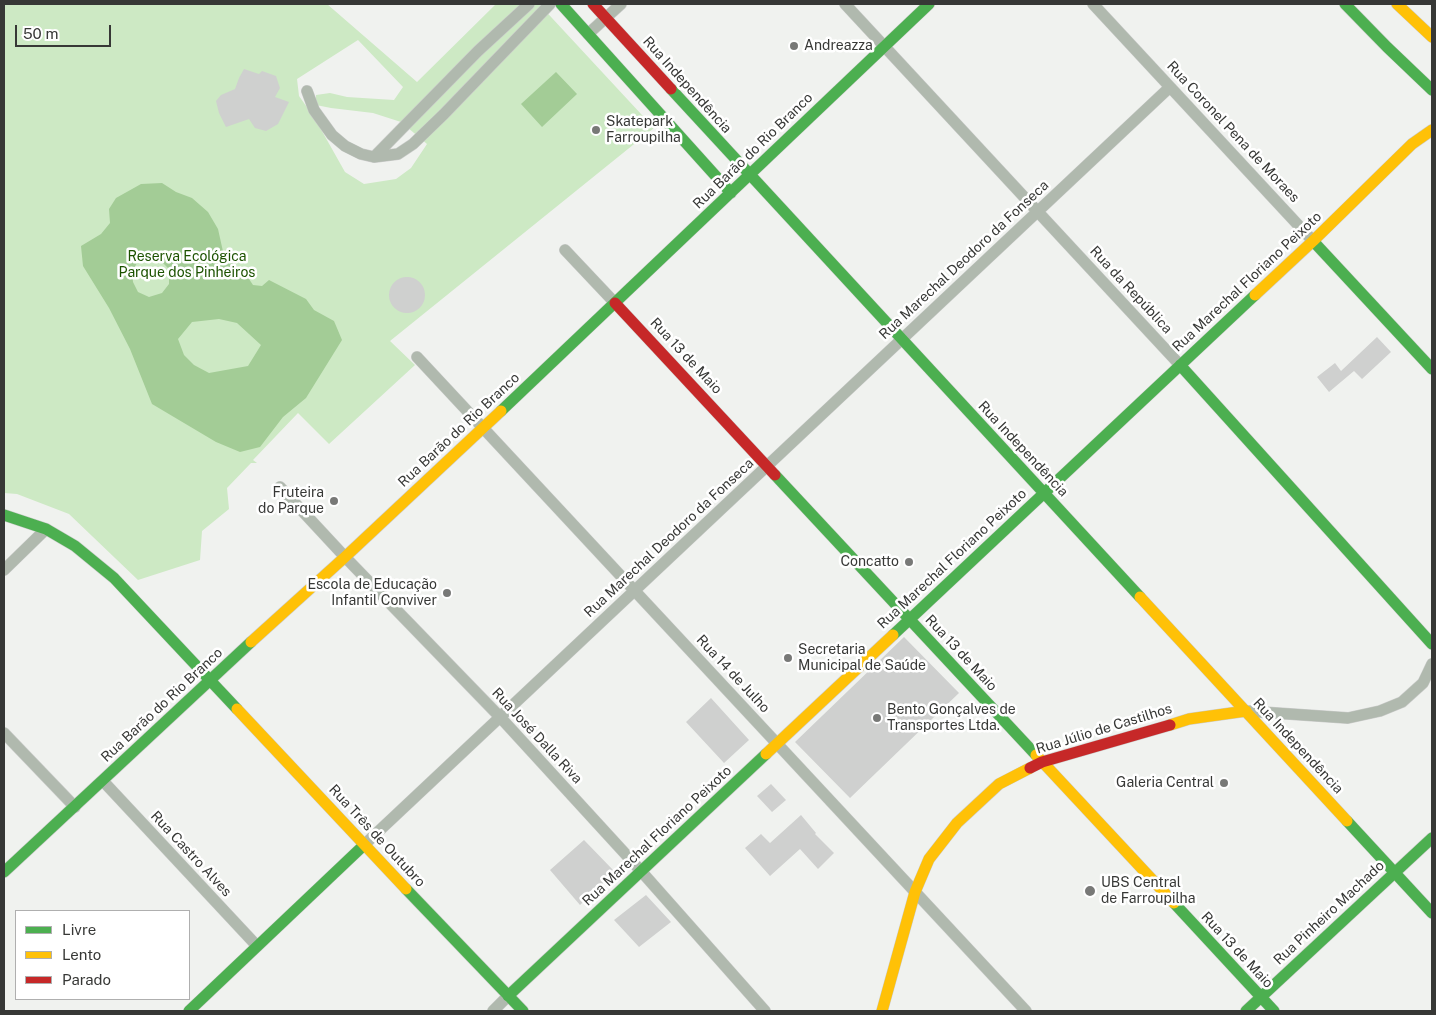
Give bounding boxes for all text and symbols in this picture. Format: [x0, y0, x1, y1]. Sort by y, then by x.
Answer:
scale bar [18, 15, 114, 47]
text: 50 m [23, 25, 58, 42]
street label: Rua Independência [639, 33, 735, 137]
place label: Andreazza [804, 38, 873, 54]
marker: Andreazza [788, 40, 800, 52]
street label: Rua Coronel Pena de Moraes [1163, 58, 1303, 206]
street label: Rua Barão do Rio Branco [690, 89, 816, 213]
place label: Skatepark Farroupilha [606, 114, 681, 146]
marker: Skatepark Farroupilha [590, 124, 602, 136]
street label: Rua Marechal Deodoro da Fonseca [876, 177, 1052, 343]
street label: Rua Marechal Floriano Peixoto [1169, 208, 1325, 356]
street label: Rua da República [1086, 243, 1176, 337]
park label: Reserva Ecológica Parque dos Pinheiros [119, 249, 255, 282]
street label: Rua 13 de Maio [647, 315, 725, 397]
street label: Rua Barão do Rio Branco [395, 369, 523, 491]
street label: Rua Independência [974, 398, 1072, 500]
street label: Rua Marechal Deodoro da Fonseca [581, 455, 757, 621]
place label: Fruteira do Parque [258, 485, 324, 518]
street label: Rua Marechal Floriano Peixoto [874, 485, 1030, 633]
marker: Fruteira do Parque [328, 495, 340, 507]
place label: Concatto [841, 554, 899, 570]
marker: Concatto [903, 556, 915, 568]
place label: Escola de Educação Infantil Conviver [307, 577, 437, 610]
marker: Escola de Educação Infantil Conviver [441, 587, 453, 599]
street label: Rua 13 de Maio [922, 612, 1000, 694]
street label: Rua 14 de Julho [693, 632, 773, 716]
place label: Secretaria Municipal de Saúde [798, 642, 926, 674]
street label: Rua Barão do Rio Branco [98, 644, 226, 766]
marker: Secretaria Municipal de Saúde [782, 652, 794, 664]
street label: Rua José Dalla Riva [488, 685, 586, 787]
street label: Rua Independência [1249, 695, 1347, 797]
street label: Rua Júlio de Castilhos [1034, 700, 1174, 758]
place label: Bento Gonçalves de Transportes Ltda. [887, 702, 1016, 734]
marker: Bento Gonçalves de Transportes Ltda. [871, 712, 883, 724]
street label: Rua Marechal Floriano Peixoto [579, 762, 735, 910]
place label: Galeria Central [1116, 775, 1214, 791]
marker: Galeria Central [1218, 777, 1230, 789]
street label: Rua Três de Outubro [325, 781, 429, 891]
street label: Rua Castro Alves [147, 808, 235, 900]
street label: Rua Pinheiro Machado [1270, 857, 1388, 969]
place label: UBS Central de Farroupilha [1101, 875, 1195, 908]
marker: UBS Central de Farroupilha [1083, 884, 1097, 898]
street label: Rua 13 de Maio [1198, 909, 1276, 991]
legend [15, 910, 190, 1000]
text: Livre [62, 921, 96, 938]
text: Lento [62, 946, 101, 963]
text: Parado [62, 971, 111, 988]

